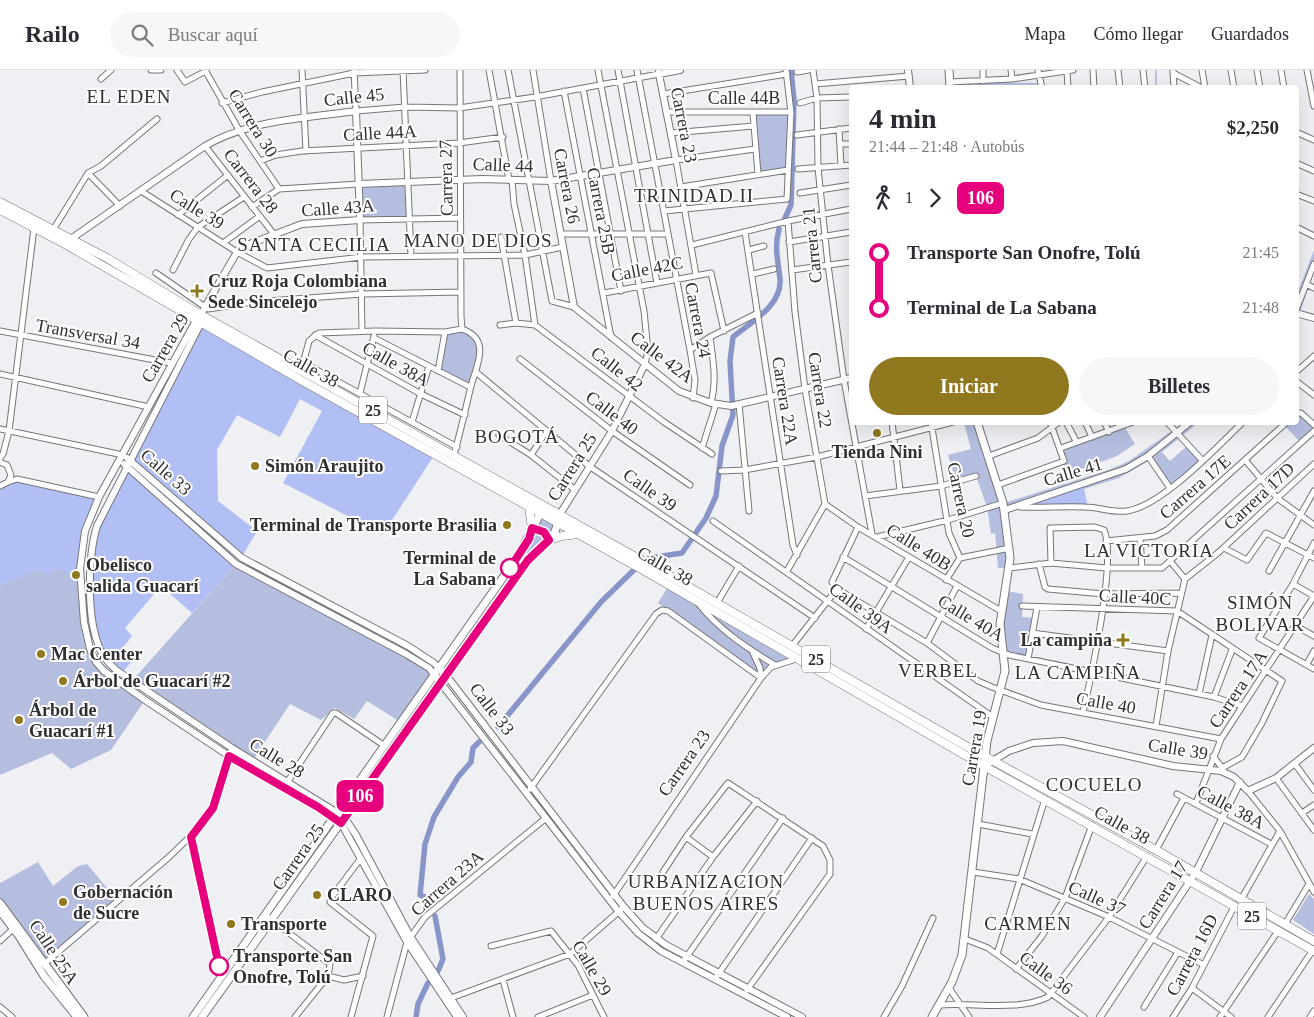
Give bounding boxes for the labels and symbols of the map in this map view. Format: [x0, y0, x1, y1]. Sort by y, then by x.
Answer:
street label: Calle 45 [323, 84, 385, 110]
street label: Carrera 30 [224, 85, 282, 161]
district label: EL EDEN [87, 86, 171, 107]
street label: Carrera 23 [667, 86, 701, 164]
street label: Calle 44B [708, 88, 780, 108]
street label: Calle 44A [343, 121, 417, 145]
street label: Carrera 27 [435, 140, 457, 216]
street label: Carrera 28 [220, 145, 282, 217]
street label: Carrera 26 [550, 147, 584, 225]
street label: Calle 44 [472, 154, 534, 176]
street label: Carrera 25B [583, 166, 619, 256]
street label: Calle 39 [166, 184, 228, 234]
district label: TRINIDAD II [634, 185, 754, 206]
street label: Calle 43A [301, 195, 375, 221]
street label: Carrera 21 [798, 206, 826, 284]
district label: MANO DE DIOS [403, 230, 553, 251]
district label: SANTA CECILIA [237, 234, 391, 255]
street label: Calle 42C [610, 252, 684, 286]
place label: Cruz Roja Colombiana Sede Sincelejo [208, 271, 387, 312]
street label: Carrera 24 [681, 281, 715, 359]
marker: Cruz Roja Colombiana Sede Sincelejo [190, 284, 204, 298]
street label: Carrera 29 [137, 310, 193, 386]
street label: Transversal 34 [34, 315, 142, 353]
street label: Calle 42A [627, 327, 697, 387]
street label: Calle 38A [359, 337, 433, 391]
street label: Calle 42 [587, 342, 647, 396]
street label: Calle 38 [280, 345, 342, 391]
street label: Carrera 22 [804, 351, 836, 429]
street label: Carrera 22A [768, 355, 802, 447]
street label: Calle 40 [582, 387, 642, 439]
road number: 25 [359, 396, 387, 424]
district label: BOGOTÁ [474, 426, 560, 447]
marker: Tienda Nini [871, 427, 883, 439]
street label: Carrera 25 [543, 429, 601, 505]
place label: Tienda Nini [831, 442, 923, 462]
street label: Calle 33 [137, 445, 195, 499]
street label: Carrera 17E [1155, 451, 1235, 523]
street label: Calle 41 [1041, 454, 1105, 490]
place label: Simón Araujito [265, 456, 384, 476]
street label: Carrera 17D [1219, 458, 1299, 534]
marker: Simón Araujito [249, 460, 261, 472]
street label: Carrera 20 [943, 461, 979, 539]
street label: Calle 39 [619, 464, 681, 516]
place label: Terminal de Transporte Brasilia [250, 515, 497, 535]
marker: Terminal de Transporte Brasilia [501, 519, 513, 531]
street label: Calle 40B [883, 519, 955, 575]
district label: LA VICTORIA [1084, 540, 1214, 561]
street label: Calle 38 [634, 542, 696, 590]
place label: Terminal de La Sabana [403, 548, 496, 589]
place label: Obelisco salida Guacarí [86, 555, 200, 596]
marker: Terminal de La Sabana [500, 558, 520, 578]
marker: Obelisco salida Guacarí [70, 569, 82, 581]
street label: Calle 39A [825, 578, 897, 638]
street label: Calle 40C [1098, 585, 1172, 609]
street label: Calle 40A [934, 591, 1008, 645]
district label: SIMÓN BOLIVAR [1216, 592, 1305, 635]
place label: La campiña [1020, 630, 1112, 650]
marker: La campiña [1116, 633, 1130, 647]
place label: Mac Center [51, 644, 142, 664]
road number: 25 [802, 646, 830, 672]
street label: Carrera 17A [1205, 646, 1271, 732]
marker: Mac Center [35, 648, 47, 660]
district label: VERBEL [898, 660, 978, 681]
district label: LA CAMPIÑA [1015, 662, 1141, 683]
place label: Árbol de Guacarí #2 [73, 670, 231, 691]
marker: Árbol de Guacarí #2 [57, 675, 69, 687]
street label: Calle 33 [465, 679, 519, 739]
street label: Calle 40 [1074, 688, 1138, 718]
place label: Árbol de Guacarí #1 [29, 699, 115, 741]
street label: Carrera 19 [958, 709, 990, 787]
marker: Árbol de Guacarí #1 [13, 714, 25, 726]
street label: Carrera 23 [654, 726, 714, 800]
street label: Calle 28 [246, 734, 308, 782]
street label: Calle 39 [1147, 734, 1209, 764]
district label: COCUELO [1046, 774, 1142, 795]
line badge: 106 [331, 780, 389, 812]
street label: Calle 38A [1194, 781, 1268, 833]
street label: Calle 38 [1091, 802, 1153, 848]
street label: Carrera 25 [268, 820, 328, 894]
street label: Carrera 23A [407, 846, 487, 920]
street label: Carrera 17 [1134, 857, 1192, 933]
district label: URBANIZACION BUENOS AIRES [628, 871, 784, 914]
street label: Calle 37 [1065, 877, 1129, 919]
place label: Gobernación de Sucre [73, 882, 173, 923]
place label: CLARO [327, 885, 392, 905]
marker: CLARO [311, 889, 323, 901]
marker: Gobernación de Sucre [57, 896, 69, 908]
road number: 25 [1238, 902, 1266, 929]
street label: Carrera 16D [1162, 911, 1222, 999]
district label: CARMEN [984, 913, 1072, 934]
place label: Transporte [241, 914, 327, 934]
street label: Calle 25A [25, 916, 83, 988]
marker: Transporte [225, 918, 237, 930]
street label: Calle 29 [568, 937, 616, 999]
place label: Transporte San Onofre, Tolú [233, 946, 352, 987]
street label: Calle 36 [1016, 947, 1076, 999]
marker: Transporte San Onofre, Tolú [209, 956, 229, 976]

